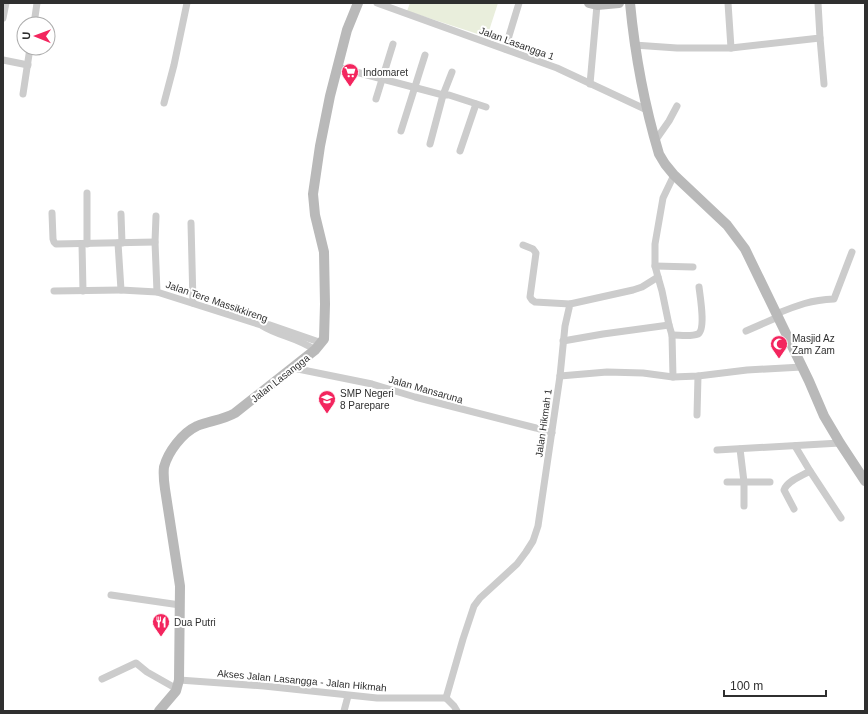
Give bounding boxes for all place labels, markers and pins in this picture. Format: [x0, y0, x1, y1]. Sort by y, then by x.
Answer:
supermarket icon: Indomaret [340, 62, 360, 87]
place label: Indomaret [363, 67, 408, 78]
place label: Masjid Az Zam Zam [792, 333, 835, 356]
mosque icon: Masjid Az Zam Zam [769, 334, 789, 359]
place label: SMP Negeri 8 Parepare [340, 388, 394, 411]
school or university icon: SMP Negeri 8 Parepare [317, 389, 337, 414]
restaurant icon: Dua Putri [151, 612, 171, 637]
place label: Dua Putri [174, 617, 216, 628]

